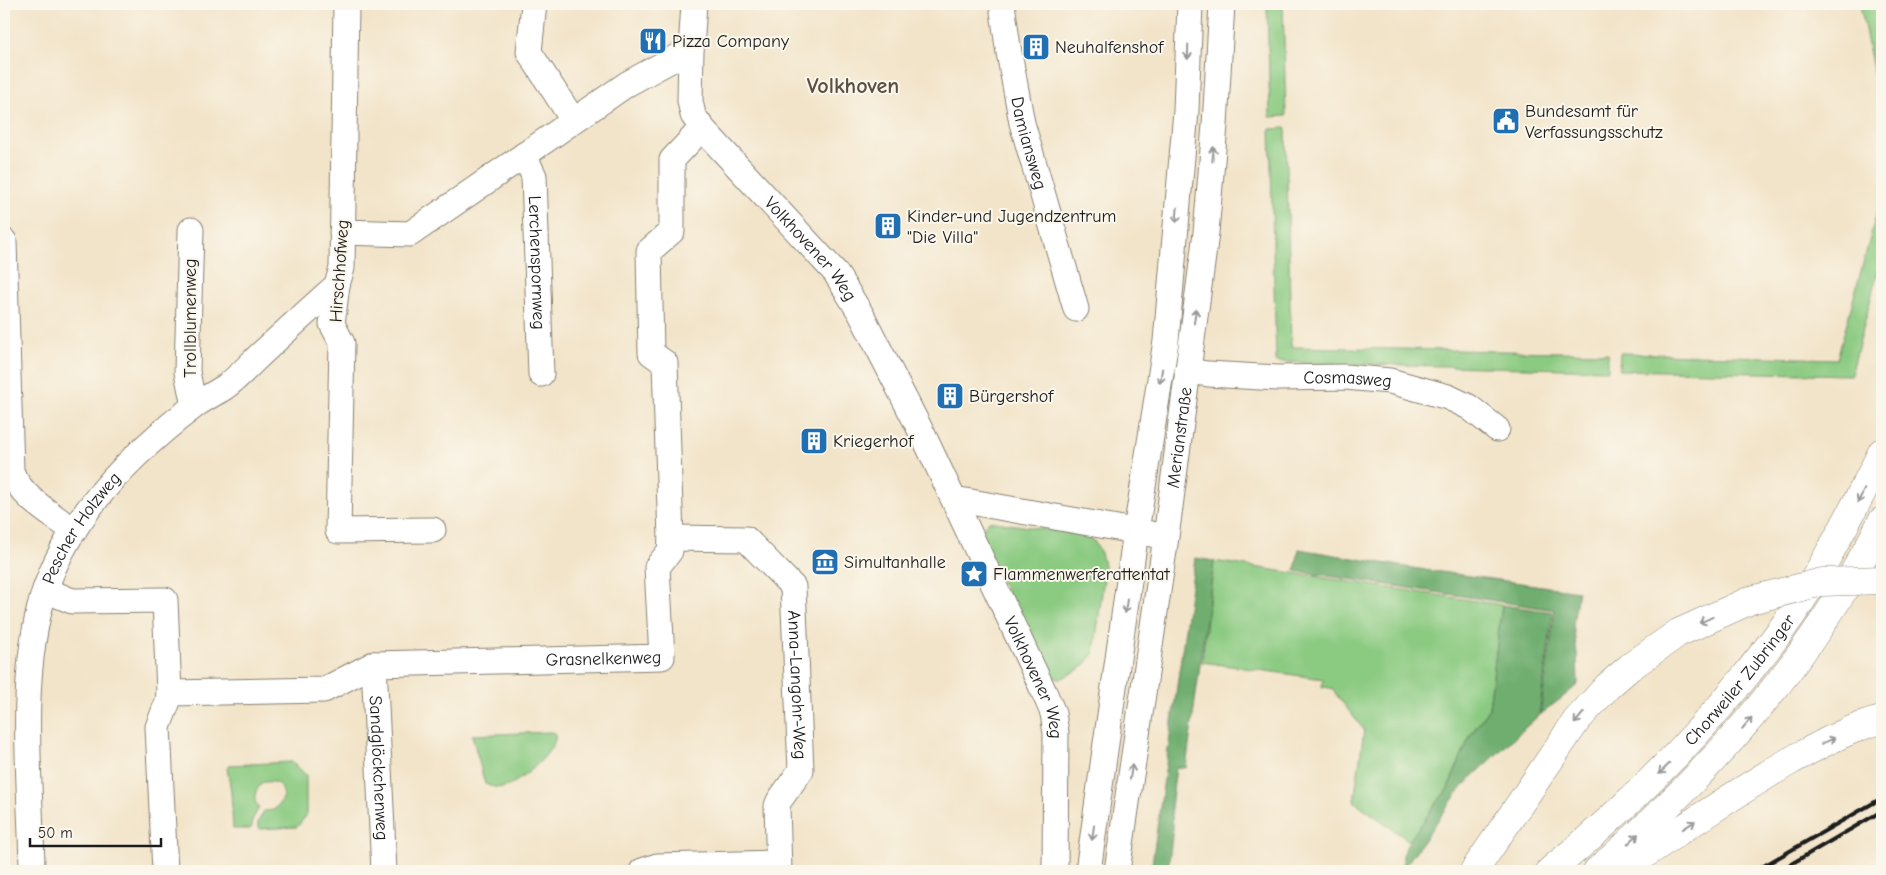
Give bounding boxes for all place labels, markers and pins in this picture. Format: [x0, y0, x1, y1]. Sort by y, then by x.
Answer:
restaurant icon: Pizza Company [638, 26, 668, 56]
place label: Pizza Company [672, 31, 790, 52]
building icon: Neuhalfenshof [1021, 32, 1051, 62]
place label: Neuhalfenshof [1055, 37, 1164, 58]
place label: Bundesamt für Verfassungsschutz [1525, 101, 1663, 143]
public building icon: Bundesamt für Verfassungsschutz [1491, 106, 1521, 136]
place label: Kinder-und Jugendzentrum "Die Villa" [907, 206, 1116, 248]
building icon: Kinder-und Jugendzentrum "Die Villa" [873, 211, 903, 241]
building icon: Bürgershof [935, 381, 965, 411]
place label: Bürgershof [969, 386, 1054, 407]
building icon: Kriegerhof [799, 426, 829, 456]
place label: Kriegerhof [833, 431, 914, 452]
museum icon: Simultanhalle [810, 547, 840, 577]
place label: Simultanhalle [844, 552, 946, 573]
place icon: Flammenwerferattentat [959, 559, 989, 589]
place label: Flammenwerferattentat [993, 564, 1170, 585]

